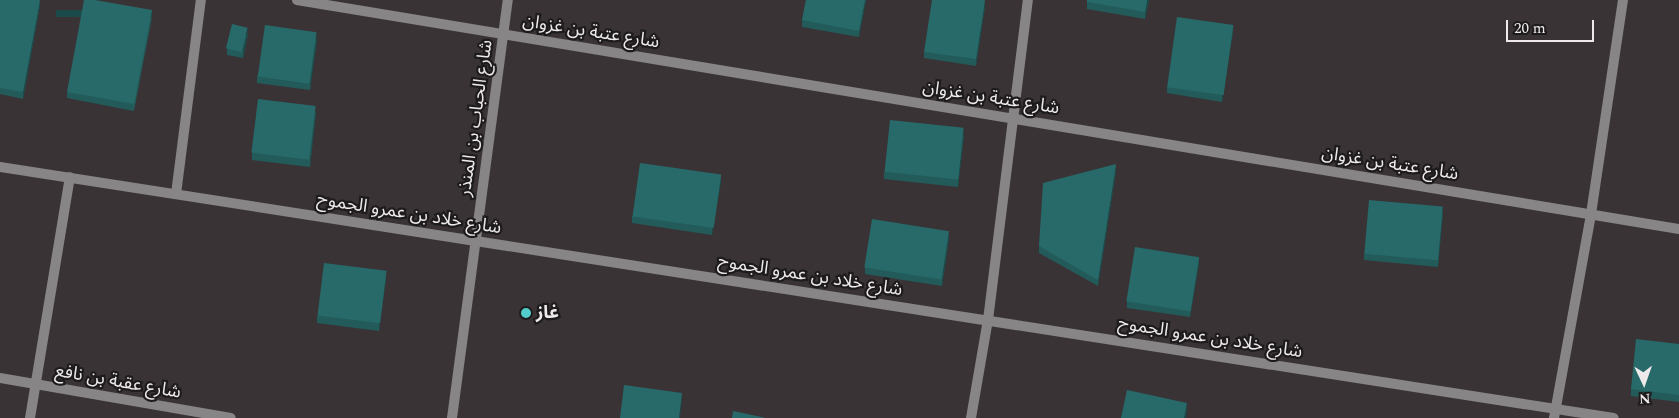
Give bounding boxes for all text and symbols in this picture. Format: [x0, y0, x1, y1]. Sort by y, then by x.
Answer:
scale bar [1509, 10, 1596, 42]
street label: شارع عتبة بن غزوان [521, 11, 661, 53]
text: 20 m [1514, 17, 1546, 40]
street label: شارع الحباب بن المنذر [454, 38, 498, 198]
street label: شارع عتبة بن غزوان [921, 77, 1061, 119]
street label: شارع عتبة بن غزوان [1320, 143, 1460, 185]
street label: شارع خلاد بن عمرو الجموح [315, 189, 503, 239]
street label: شارع خلاد بن عمرو الجموح [716, 251, 904, 301]
place label: غاز [536, 302, 559, 324]
marker: غاز [520, 307, 532, 319]
street label: شارع خلاد بن عمرو الجموح [1116, 313, 1304, 363]
north arrow [1619, 358, 1669, 408]
street label: شارع عقبة بن نافع [54, 360, 182, 404]
text: N [1639, 388, 1651, 409]

